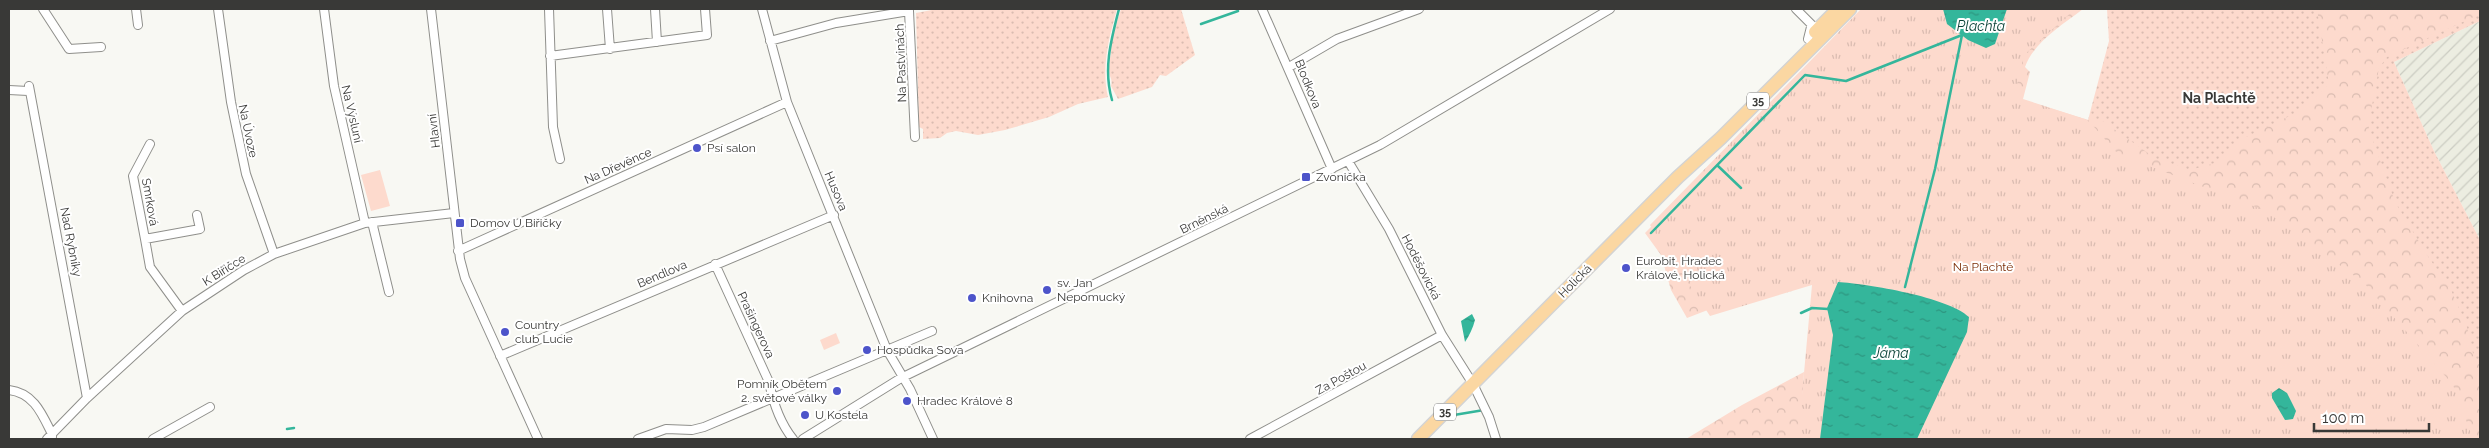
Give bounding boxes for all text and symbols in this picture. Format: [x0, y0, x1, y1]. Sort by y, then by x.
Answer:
water label: Plachta [1957, 18, 2005, 34]
street label: Na Pastvinách [893, 23, 909, 103]
street label: Blodkova [1292, 57, 1324, 111]
street label: Na Výsluní [339, 84, 365, 144]
district label: Na Plachtě [2182, 90, 2256, 106]
road number: 35 [1747, 92, 1769, 110]
street label: Na Úvoze [236, 103, 260, 159]
street label: Hlavní [425, 113, 443, 149]
place label: Psí salon [707, 141, 756, 155]
marker: Psí salon [691, 142, 703, 154]
street label: Na Dřevěnce [582, 145, 654, 187]
street label: Husova [821, 169, 851, 213]
place label: Zvonička [1316, 170, 1366, 184]
marker: Zvonička [1300, 171, 1312, 183]
street label: Smrková [139, 177, 161, 227]
street label: Brněnská [1178, 201, 1230, 237]
street label: Nad Rybníky [57, 206, 85, 278]
place label: Domov U Biřičky [470, 216, 562, 230]
marker: Domov U Biřičky [454, 217, 466, 229]
street label: Hoděšovická [1399, 232, 1443, 302]
street label: K Biřičce [200, 251, 248, 289]
place label: Eurobit, Hradec Králové, Holická [1636, 254, 1725, 282]
street label: Bendlova [635, 257, 689, 291]
park label: Na Plachtě [1953, 260, 2013, 274]
street label: Holická [1555, 261, 1595, 301]
marker: Eurobit, Hradec Králové, Holická [1620, 262, 1632, 274]
place label: sv. Jan Nepomucký [1057, 276, 1126, 304]
marker: sv. Jan Nepomucký [1041, 284, 1053, 296]
street label: Prašingerova [734, 290, 778, 360]
place label: Knihovna [982, 291, 1033, 305]
marker: Knihovna [966, 292, 978, 304]
place label: Country club Lucie [515, 318, 573, 346]
marker: Country club Lucie [499, 326, 511, 338]
place label: Hospůdka Sova [877, 343, 964, 357]
marker: Hospůdka Sova [861, 344, 873, 356]
water label: Jáma [1872, 345, 1909, 361]
street label: Za Poštou [1313, 358, 1369, 398]
place label: Pomník Obětem 2. světové války [737, 377, 827, 405]
marker: Pomník Obětem 2. světové války [831, 385, 843, 397]
place label: Hradec Králové 8 [917, 394, 1013, 408]
marker: Hradec Králové 8 [901, 395, 913, 407]
scale bar [2314, 400, 2429, 432]
road number: 35 [1434, 404, 1456, 421]
place label: U Kostela [815, 408, 868, 422]
marker: U Kostela [799, 409, 811, 421]
text: 100 m [2322, 409, 2364, 427]

